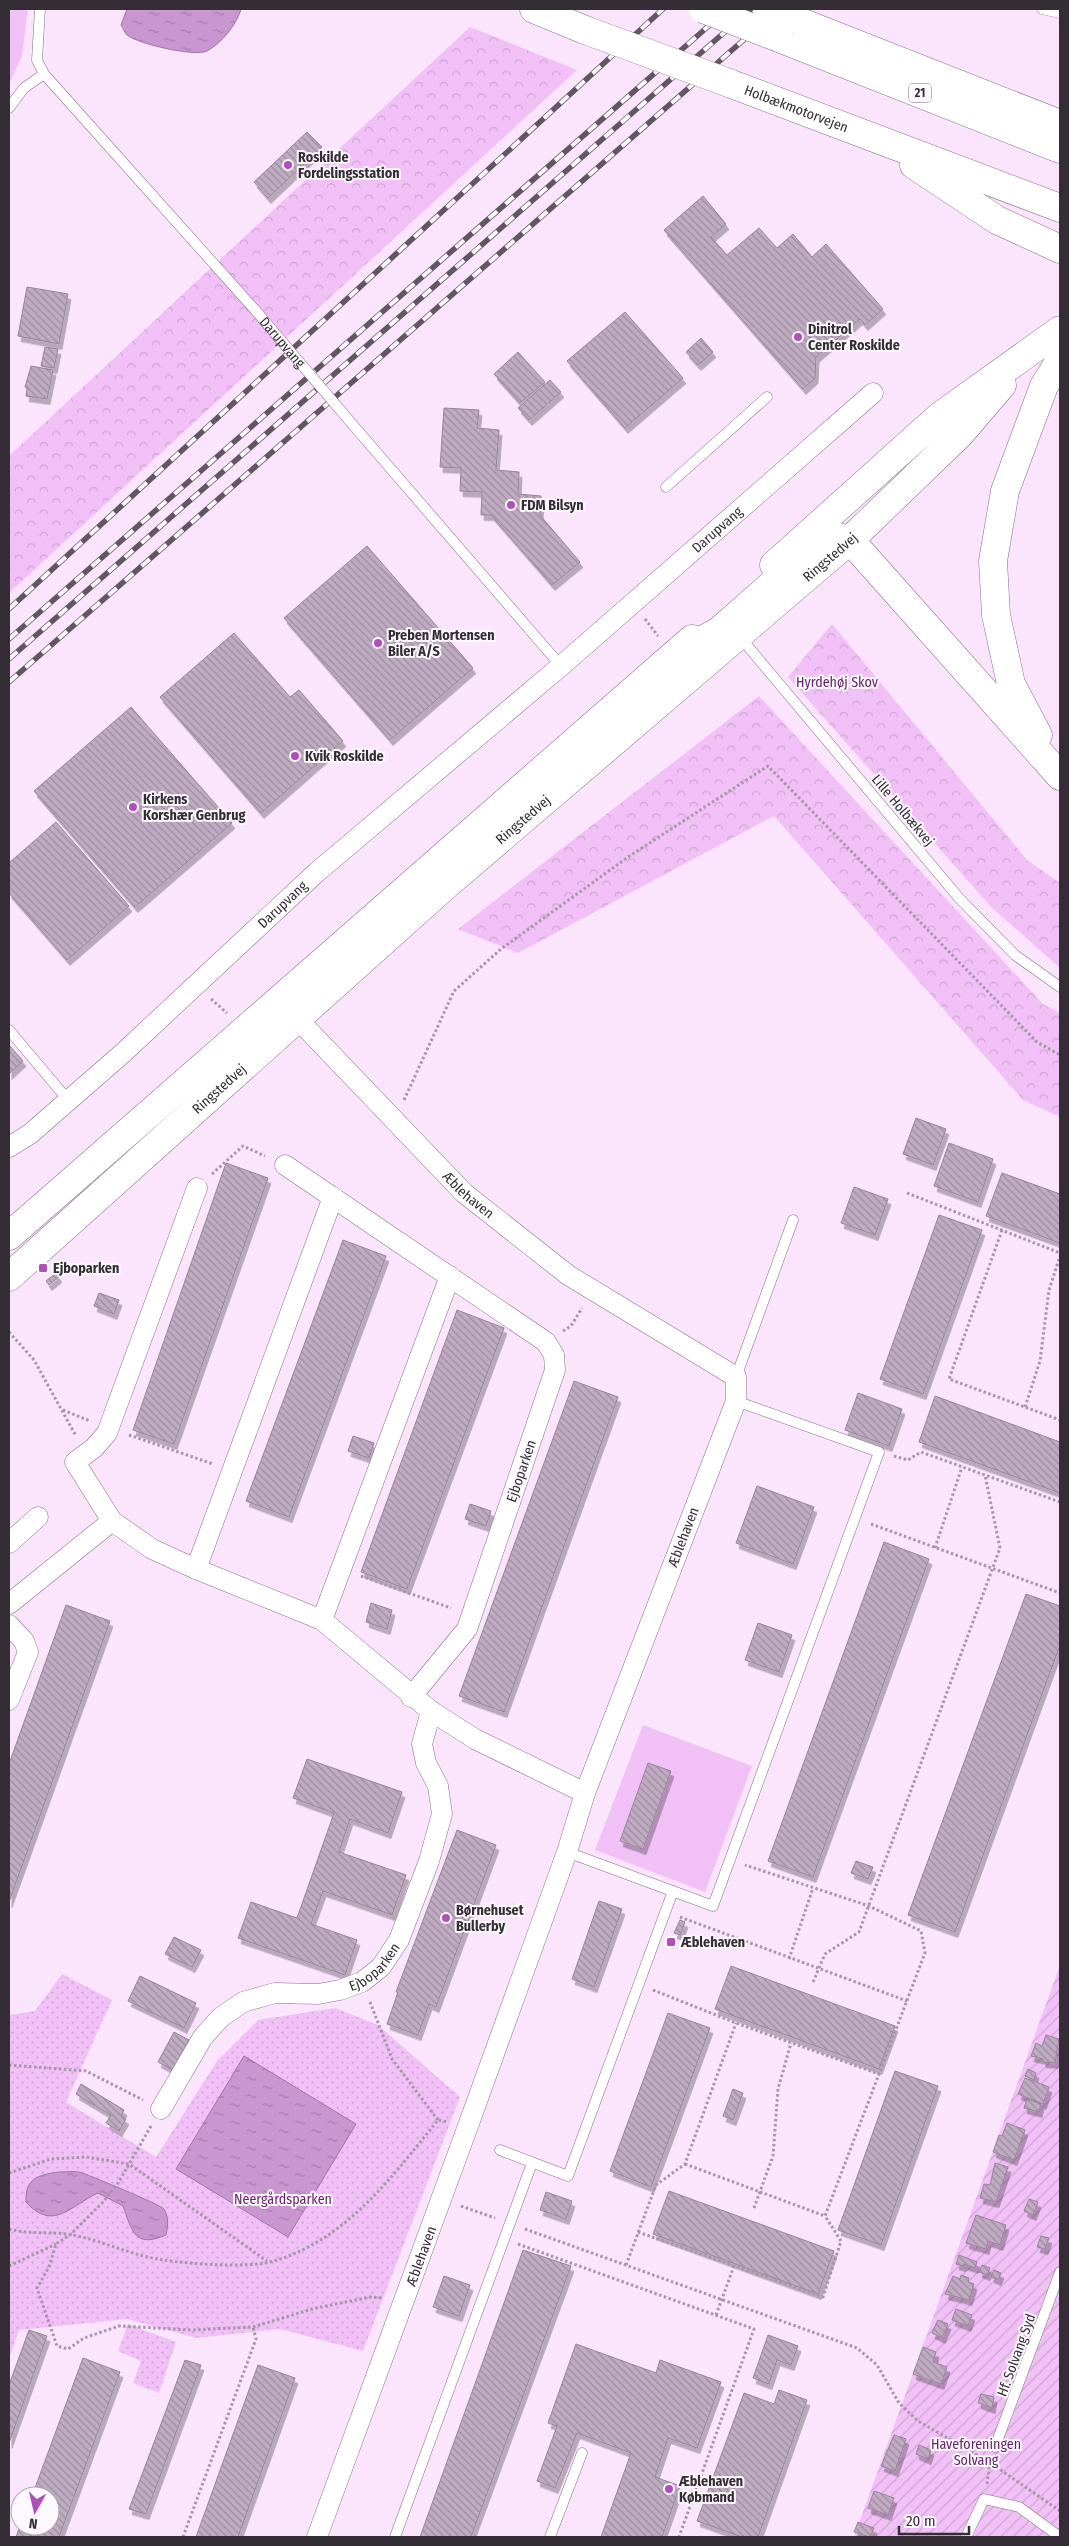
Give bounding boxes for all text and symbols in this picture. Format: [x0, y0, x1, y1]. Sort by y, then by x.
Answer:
street label: Holbækmotorvejen [742, 82, 851, 136]
road number: 21 [909, 84, 931, 102]
place label: Roskilde Fordelingsstation [298, 149, 400, 182]
marker: Roskilde Fordelingsstation [282, 159, 294, 171]
street label: Darupvang [256, 314, 309, 372]
place label: Dinitrol Center Roskilde [808, 321, 900, 354]
marker: Dinitrol Center Roskilde [792, 331, 804, 343]
place label: FDM Bilsyn [521, 497, 584, 514]
marker: FDM Bilsyn [505, 499, 517, 511]
street label: Darupvang [689, 503, 746, 556]
street label: Ringstedvej [800, 529, 861, 586]
place label: Preben Mortensen Biler A/S [388, 627, 494, 660]
marker: Preben Mortensen Biler A/S [372, 637, 384, 649]
park label: Hyrdehøj Skov [796, 674, 879, 691]
place label: Kvik Roskilde [305, 748, 384, 765]
marker: Kvik Roskilde [289, 750, 301, 762]
street label: Lille Holbækvej [868, 771, 937, 850]
place label: Kirkens Korshær Genbrug [143, 791, 245, 824]
street label: Ringstedvej [492, 792, 554, 848]
marker: Kirkens Korshær Genbrug [127, 801, 139, 813]
street label: Darupvang [254, 877, 311, 932]
street label: Ringstedvej [189, 1061, 250, 1118]
street label: Æblehaven [438, 1167, 497, 1222]
place label: Ejboparken [53, 1260, 119, 1277]
marker: Ejboparken [37, 1262, 49, 1274]
street label: Ejboparken [503, 1438, 540, 1505]
street label: Æblehaven [664, 1505, 703, 1570]
place label: Børnehuset Bullerby [456, 1902, 525, 1935]
marker: Børnehuset Bullerby [440, 1912, 452, 1924]
place label: Æblehaven [680, 1934, 745, 1951]
marker: Æblehaven [665, 1936, 677, 1948]
street label: Ejboparken [347, 1940, 404, 1995]
park label: Neergårdsparken [234, 2191, 332, 2208]
street label: Æblehaven [402, 2224, 440, 2289]
street label: Hf. Solvang Syd [994, 2311, 1039, 2399]
park label: Haveforeningen Solvang [931, 2436, 1021, 2469]
place label: Æblehaven Købmand [678, 2473, 743, 2506]
marker: Æblehaven Købmand [663, 2483, 675, 2495]
north arrow [10, 2486, 60, 2536]
scale bar [899, 2504, 969, 2536]
text: 20 m [906, 2512, 936, 2530]
text: N [28, 2514, 39, 2532]

